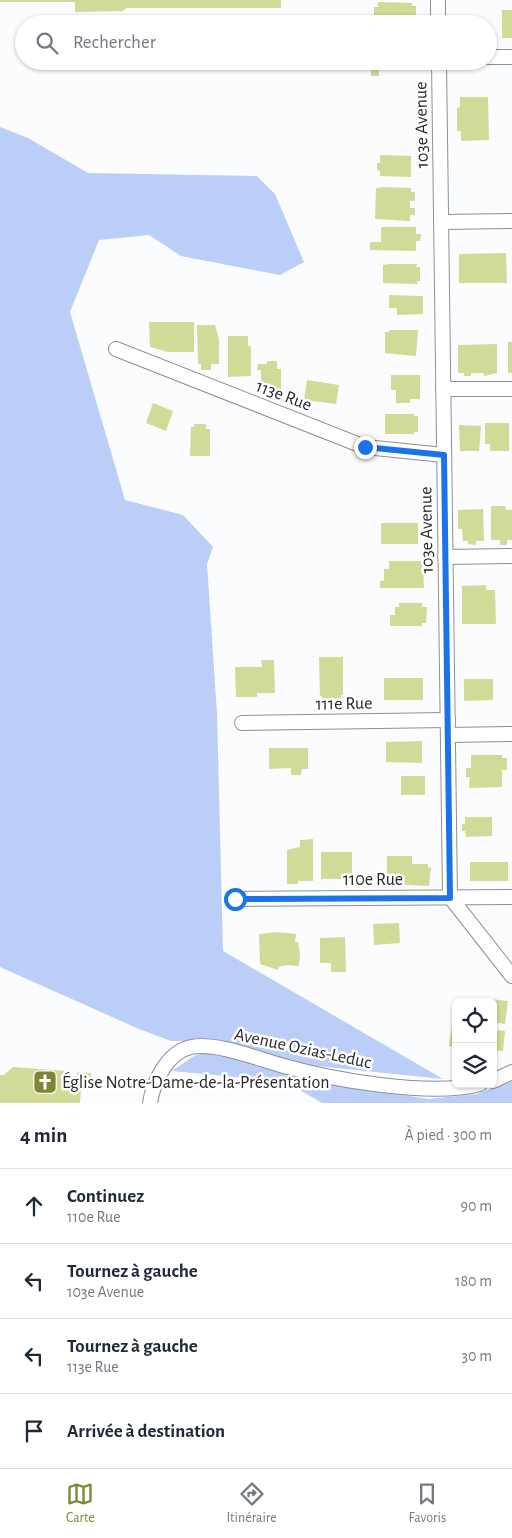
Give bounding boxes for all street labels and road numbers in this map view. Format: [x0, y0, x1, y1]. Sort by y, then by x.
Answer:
street label: 103e Avenue [412, 81, 432, 169]
street label: 113e Rue [253, 377, 314, 415]
street label: 103e Avenue [417, 486, 437, 574]
street label: 111e Rue [315, 695, 373, 713]
street label: 110e Rue [343, 871, 403, 889]
street label: Avenue Ozias-Leduc [233, 1026, 373, 1072]

